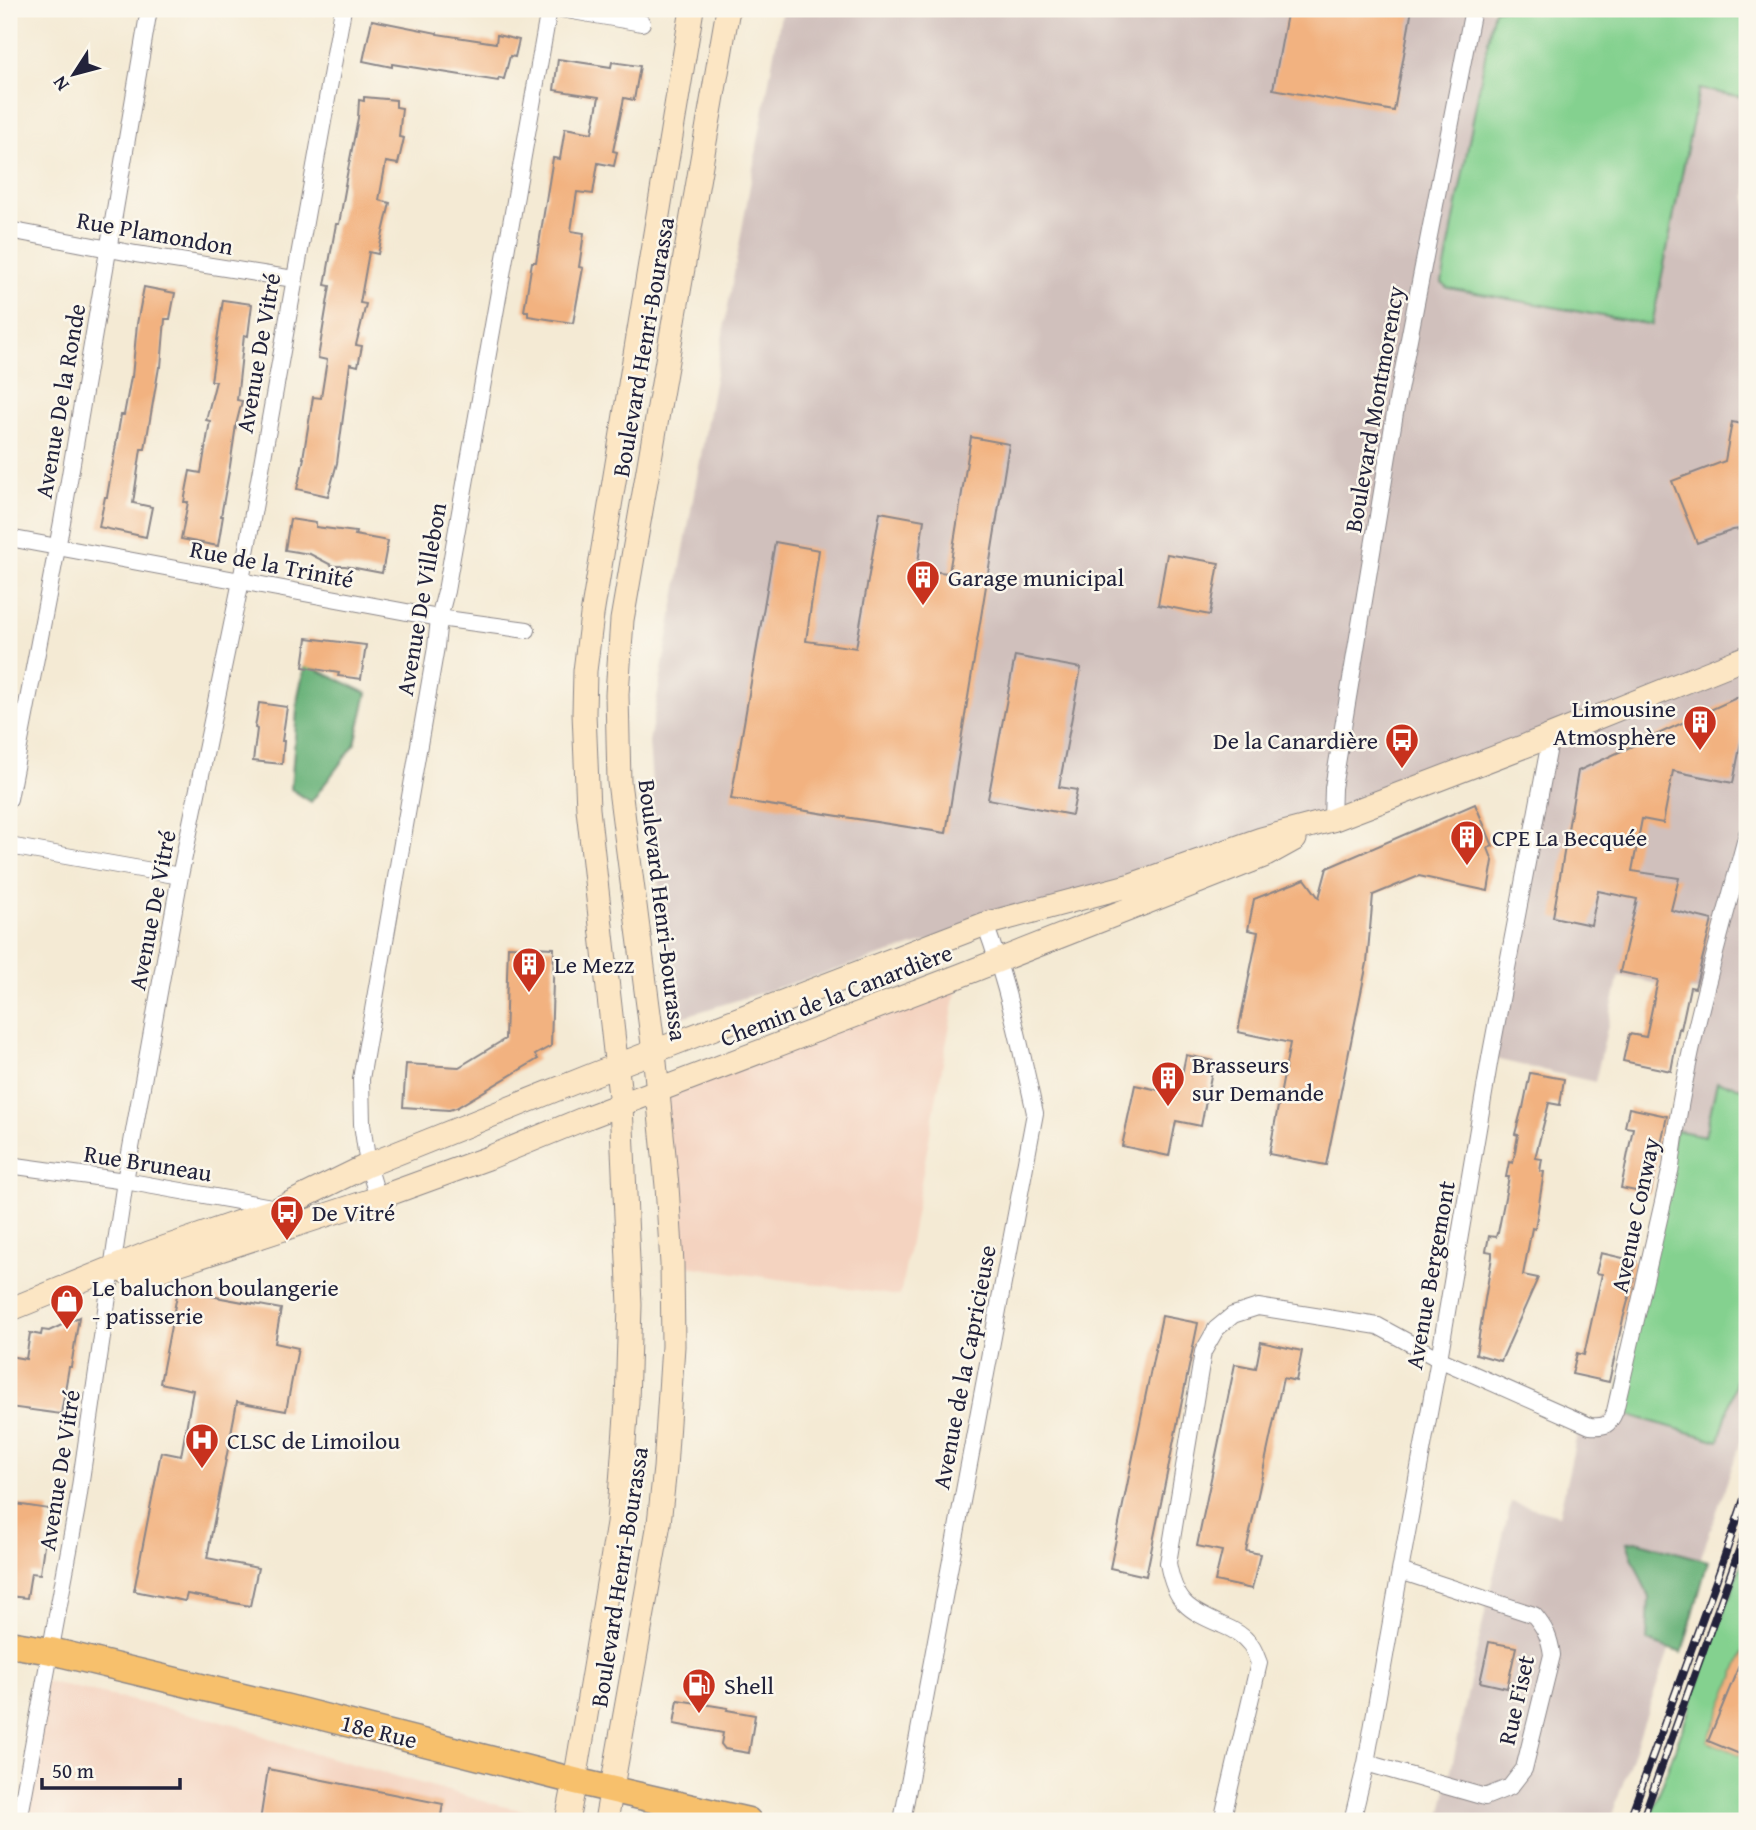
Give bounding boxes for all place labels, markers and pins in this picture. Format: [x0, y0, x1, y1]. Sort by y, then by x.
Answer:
building icon: Garage municipal [904, 558, 942, 607]
place label: Garage municipal [948, 560, 1124, 595]
place label: Limousine Atmosphère [1553, 691, 1676, 754]
building icon: Limousine Atmosphère [1681, 703, 1719, 752]
bus stop icon: De la Canardière [1383, 721, 1421, 770]
place label: De la Canardière [1213, 723, 1378, 758]
building icon: CPE La Becquée [1448, 818, 1486, 867]
place label: CPE La Becquée [1492, 820, 1647, 855]
building icon: Le Mezz [510, 945, 548, 994]
place label: Le Mezz [554, 947, 634, 982]
place label: Brasseurs sur Demande [1192, 1047, 1324, 1110]
building icon: Brasseurs sur Demande [1149, 1059, 1187, 1108]
bus stop icon: De Vitré [268, 1193, 306, 1242]
place label: De Vitré [312, 1195, 395, 1230]
place label: Le baluchon boulangerie - patisserie [92, 1270, 339, 1333]
shop icon: Le baluchon boulangerie - patisserie [48, 1282, 86, 1331]
hospital icon: CLSC de Limoilou [183, 1421, 221, 1470]
place label: CLSC de Limoilou [227, 1423, 400, 1458]
fuel station icon: Shell [680, 1666, 718, 1715]
place label: Shell [724, 1668, 774, 1703]

